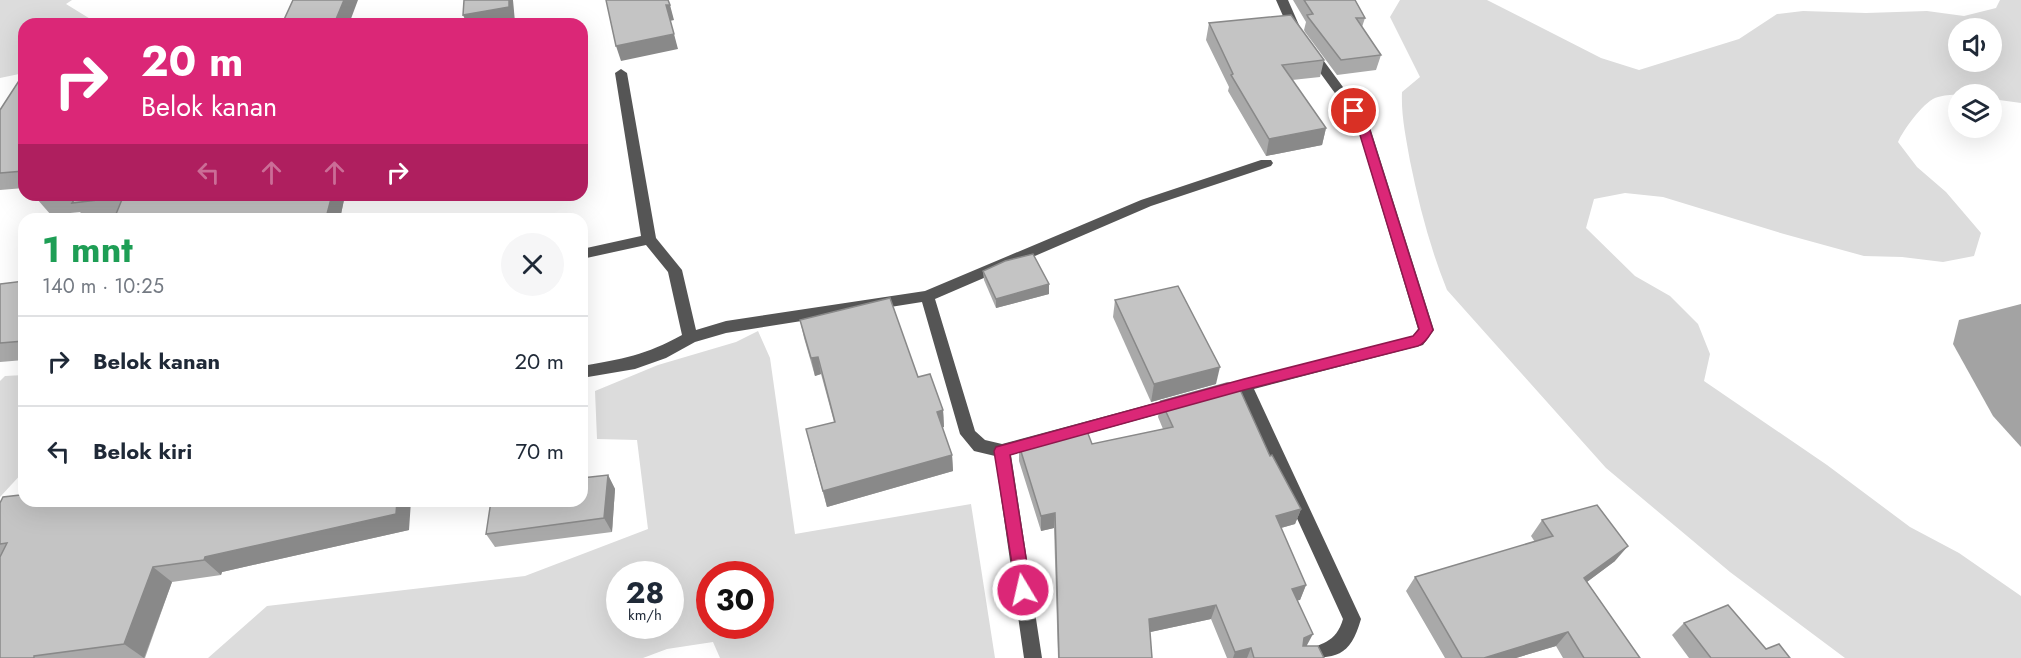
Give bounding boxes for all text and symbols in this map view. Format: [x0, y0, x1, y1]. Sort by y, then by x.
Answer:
map controls [1948, 18, 2002, 138]
button: sound [1948, 18, 2002, 72]
text: 20 m [141, 31, 243, 92]
icon: right [42, 42, 120, 120]
button: layers [1948, 84, 2002, 138]
pin [1328, 85, 1379, 136]
text: Belok kanan [141, 87, 277, 126]
icon: arrive [1337, 94, 1370, 127]
icon: left [192, 156, 225, 189]
icon: ahead [255, 156, 288, 189]
icon: ahead [318, 156, 351, 189]
icon: right [381, 156, 414, 189]
text: 1 mnt [42, 223, 133, 275]
button: close [501, 233, 564, 296]
text: 140 m · 10:25 [42, 272, 164, 301]
icon: right [42, 345, 75, 378]
text: Belok kanan [93, 345, 220, 377]
text: 20 m [515, 345, 564, 377]
icon: left [42, 435, 75, 468]
text: Belok kiri [93, 435, 192, 467]
text: 70 m [515, 435, 564, 467]
position arrow [991, 558, 1055, 622]
speed limit sign: 30 [696, 561, 774, 639]
text: 28 [626, 571, 664, 614]
text: km/h [628, 604, 662, 626]

